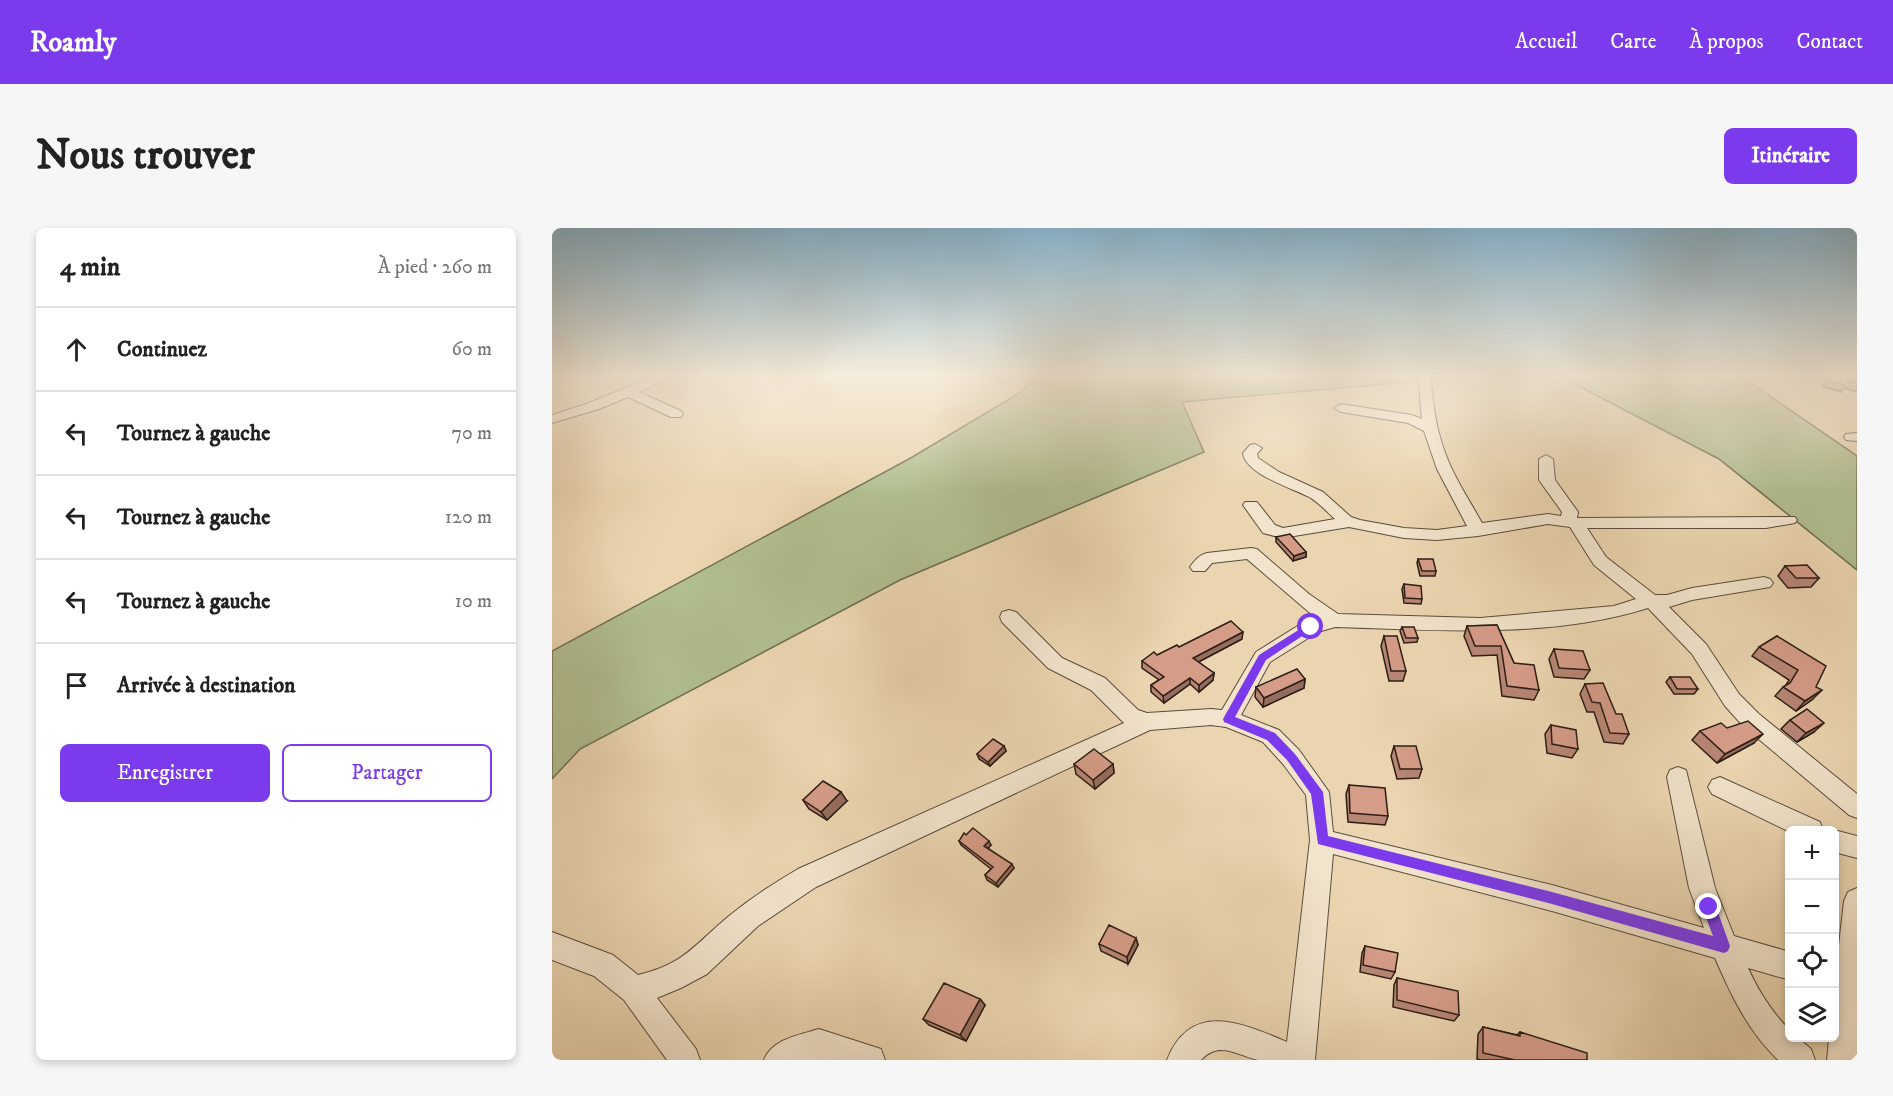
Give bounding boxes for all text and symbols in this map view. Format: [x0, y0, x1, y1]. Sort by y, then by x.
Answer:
text: Roamly [30, 25, 116, 60]
text: Accueil [1515, 29, 1577, 55]
text: Carte [1610, 29, 1656, 55]
text: À propos [1689, 29, 1764, 55]
text: Contact [1797, 29, 1863, 55]
button: Itinéraire [1724, 128, 1857, 184]
text: Nous trouver [36, 130, 255, 182]
text: 4 min [60, 251, 120, 284]
text: À pied · 260 m [378, 255, 492, 280]
icon: ahead [60, 333, 93, 366]
text: Continuez [117, 336, 207, 363]
text: 60 m [452, 337, 492, 362]
icon: left [60, 417, 93, 450]
text: Tournez à gauche [117, 420, 270, 447]
text: 70 m [451, 421, 492, 446]
icon: left [60, 501, 93, 534]
text: Tournez à gauche [117, 504, 270, 531]
text: 120 m [445, 505, 492, 530]
icon: left [60, 585, 93, 618]
text: Tournez à gauche [117, 588, 270, 615]
text: 10 m [455, 589, 492, 614]
route start [1297, 613, 1323, 639]
icon: arrive [60, 669, 93, 702]
text: Arrivée à destination [117, 672, 296, 699]
button: Enregistrer [60, 744, 270, 802]
button: Partager [282, 744, 492, 802]
map controls [1785, 826, 1839, 1042]
button: + [1785, 826, 1839, 880]
button: − [1785, 880, 1839, 934]
route end [1695, 893, 1721, 919]
button: locate [1785, 934, 1839, 988]
button: layers [1785, 988, 1839, 1042]

